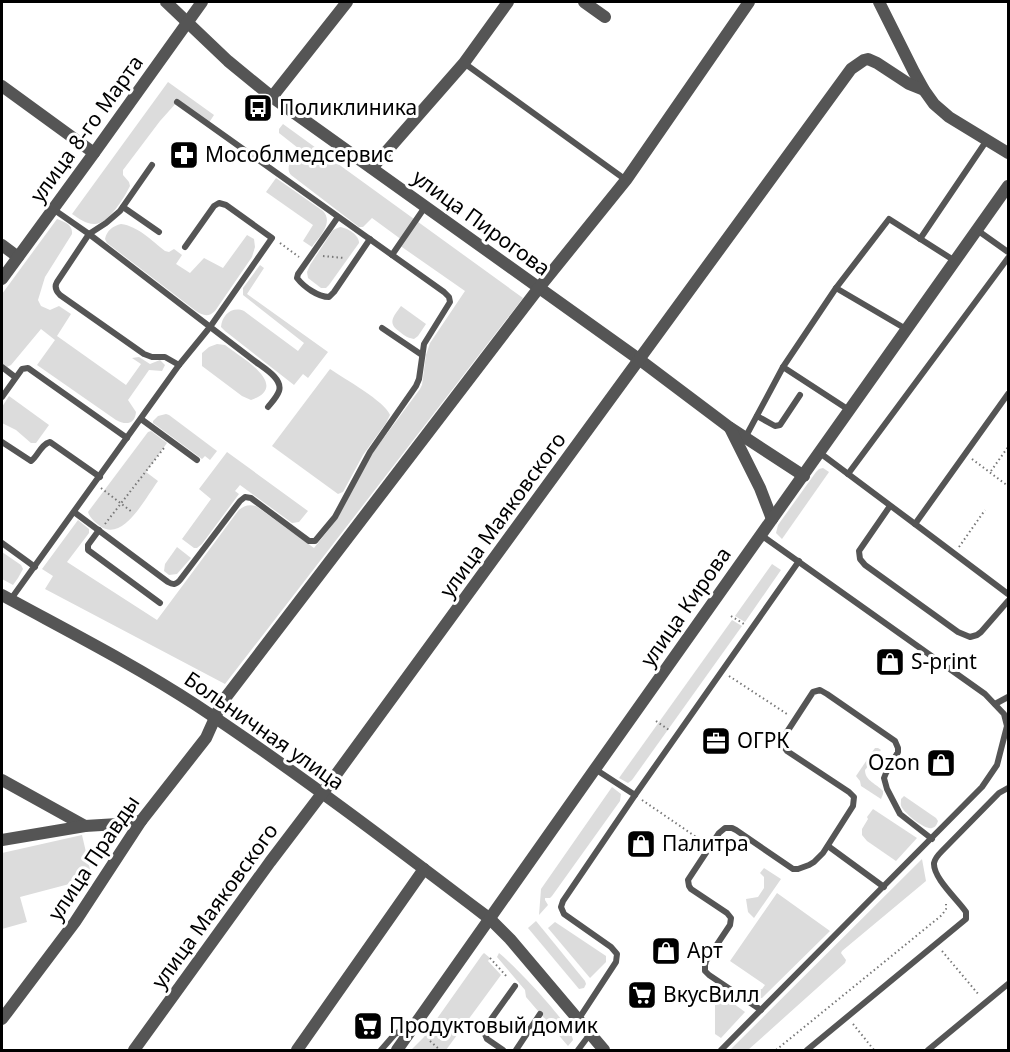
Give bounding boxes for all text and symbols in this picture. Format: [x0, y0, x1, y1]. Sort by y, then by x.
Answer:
street label: улица 8-го Марта [23, 49, 149, 208]
bus stop icon: Поликлиника [242, 92, 274, 124]
place label: Поликлиника [279, 93, 417, 121]
pharmacy icon: Мособлмедсервис [168, 139, 200, 171]
place label: Мособлмедсервис [205, 140, 394, 168]
street label: улица Пирогова [407, 163, 556, 282]
street label: улица Маяковского [433, 426, 572, 603]
street label: улица Кирова [634, 541, 737, 672]
shop icon: S-print [874, 646, 906, 678]
place label: S-print [911, 647, 977, 675]
street label: Больничная улица [179, 664, 350, 796]
office icon: ОГРК [700, 725, 732, 757]
place label: ОГРК [737, 726, 790, 754]
shop icon: Ozon [925, 747, 957, 779]
place label: Ozon [868, 748, 920, 776]
street label: улица Правды [41, 789, 145, 926]
street label: улица Маяковского [145, 817, 284, 994]
shop icon: Палитра [625, 828, 657, 860]
place label: Палитра [662, 829, 749, 857]
shop icon: Арт [650, 935, 682, 967]
place label: Арт [687, 936, 723, 964]
supermarket icon: ВкусВилл [626, 979, 658, 1011]
place label: ВкусВилл [663, 980, 760, 1008]
supermarket icon: Продуктовый домик [352, 1010, 384, 1042]
place label: Продуктовый домик [389, 1011, 598, 1039]

